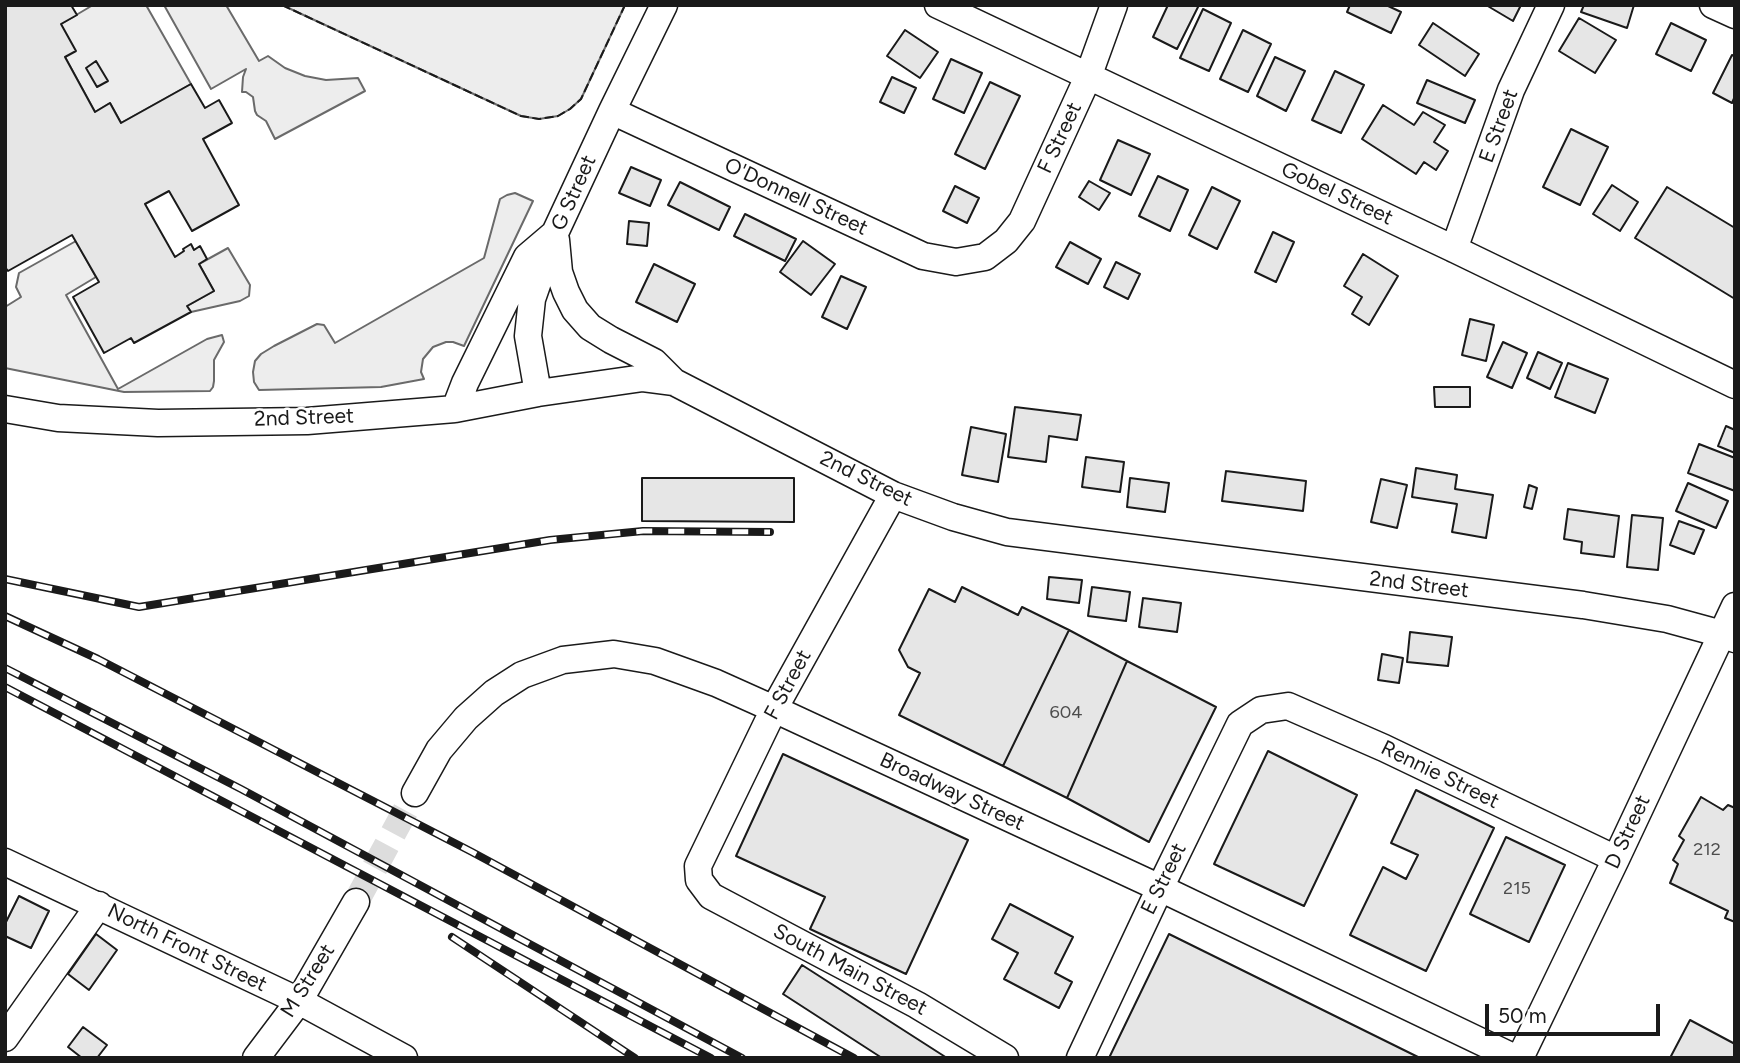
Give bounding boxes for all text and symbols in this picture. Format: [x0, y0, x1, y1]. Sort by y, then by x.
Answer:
street label: E Street [1474, 86, 1524, 166]
street label: F Street [1033, 99, 1087, 177]
street label: G Street [546, 151, 602, 235]
street label: O'Donnell Street [720, 153, 872, 241]
street label: Gobel Street [1277, 157, 1397, 231]
street label: 2nd Street [254, 404, 354, 432]
street label: 2nd Street [816, 446, 916, 512]
street label: 2nd Street [1368, 566, 1470, 604]
street label: F Street [759, 646, 817, 724]
house number: 604 [1050, 702, 1082, 724]
street label: Rennie Street [1377, 736, 1503, 814]
street label: Broadway Street [876, 747, 1028, 837]
street label: D Street [1600, 791, 1656, 873]
street label: E Street [1136, 839, 1192, 919]
house number: 212 [1693, 839, 1721, 861]
house number: 215 [1503, 878, 1531, 900]
street label: North Front Street [103, 898, 271, 998]
street label: South Main Street [769, 919, 931, 1021]
street label: M Street [276, 940, 340, 1022]
scale bar [1488, 990, 1663, 1034]
text: 50 m [1498, 1003, 1547, 1028]

